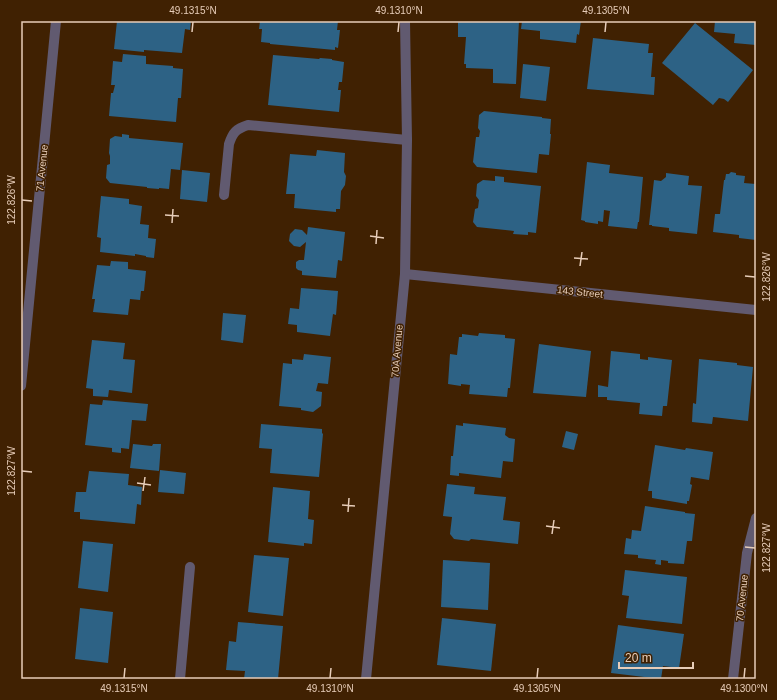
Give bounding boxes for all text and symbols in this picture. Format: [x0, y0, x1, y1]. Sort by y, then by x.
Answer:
text: 49.1315°N [169, 5, 217, 16]
text: 49.1310°N [375, 5, 423, 16]
text: 49.1305°N [582, 5, 630, 16]
street label: 71 Avenue [34, 144, 50, 192]
text: 122.826°W [6, 175, 17, 225]
text: 122.826°W [761, 252, 772, 302]
street label: 143 Street [556, 284, 604, 300]
street label: 70A Avenue [389, 324, 405, 378]
text: 122.827°W [6, 446, 17, 496]
text: 122.827°W [761, 523, 772, 573]
street label: 70 Avenue [734, 574, 750, 622]
scale bar [619, 644, 693, 670]
text: 20 m [625, 651, 652, 665]
text: 49.1315°N [100, 683, 148, 694]
text: 49.1310°N [306, 683, 354, 694]
text: 49.1305°N [513, 683, 561, 694]
text: 49.1300°N [720, 683, 768, 694]

